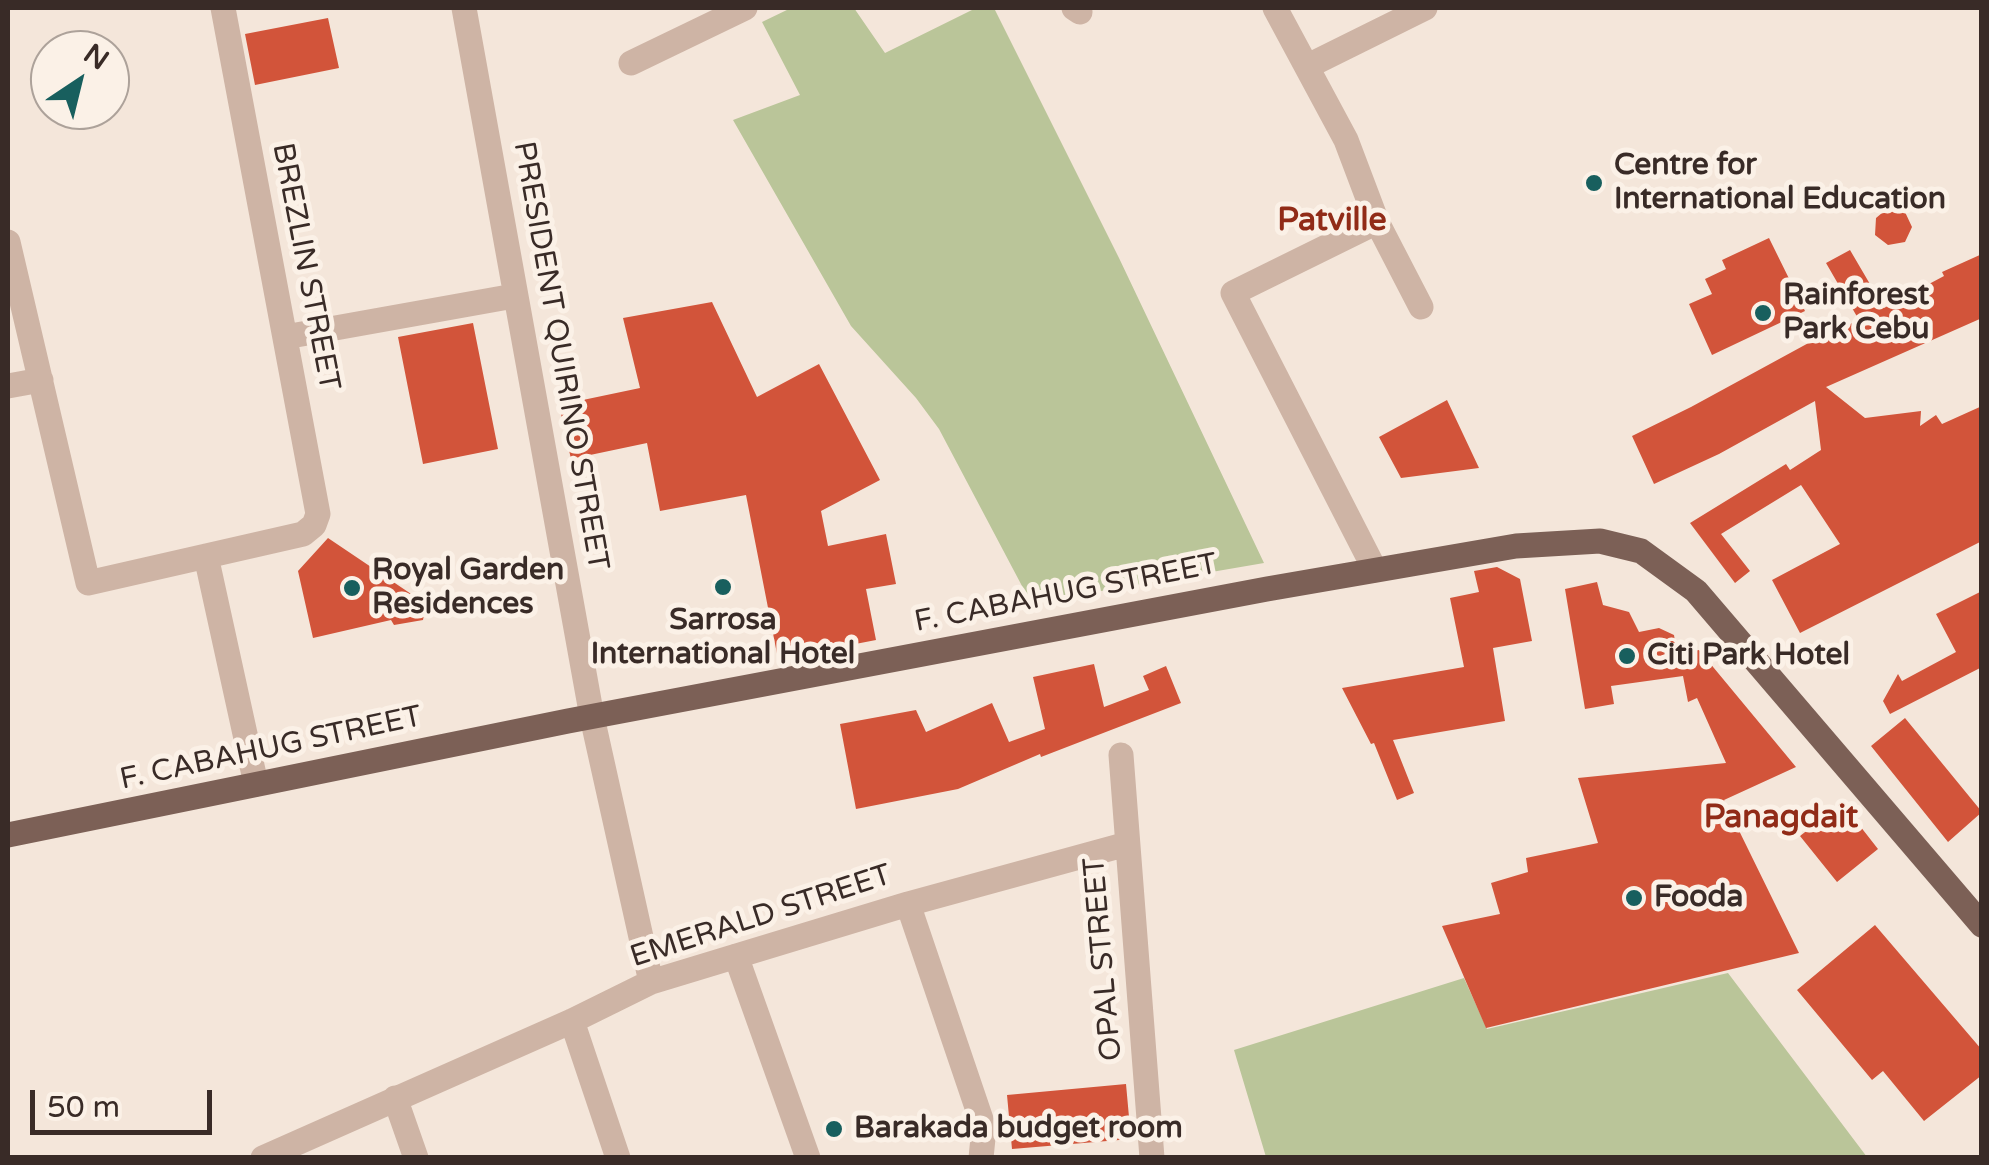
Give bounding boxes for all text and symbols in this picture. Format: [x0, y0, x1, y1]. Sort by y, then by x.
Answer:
north arrow [30, 30, 130, 130]
text: N [77, 37, 115, 77]
street label: PRESIDENT QUIRINO STREET [505, 139, 615, 573]
street label: BREZLIN STREET [263, 140, 347, 394]
place label: Centre for International Education [1614, 148, 1946, 218]
marker: Centre for International Education [1583, 172, 1605, 194]
district label: Patville [1277, 203, 1387, 241]
place label: Rainforest Park Cebu [1783, 278, 1929, 348]
marker: Rainforest Park Cebu [1752, 302, 1774, 324]
street label: F. CABAHUG STREET [912, 547, 1220, 641]
place label: Royal Garden Residences [372, 553, 564, 624]
marker: Sarrosa International Hotel [712, 576, 734, 598]
marker: Royal Garden Residences [341, 577, 363, 599]
place label: Sarrosa International Hotel [591, 603, 855, 674]
place label: Citi Park Hotel [1647, 638, 1850, 674]
marker: Citi Park Hotel [1616, 645, 1638, 667]
street label: F. CABAHUG STREET [117, 699, 425, 799]
district label: Panagdait [1704, 800, 1858, 838]
street label: OPAL STREET [1077, 856, 1131, 1062]
street label: EMERALD STREET [626, 858, 896, 976]
place label: Fooda [1654, 880, 1743, 916]
marker: Fooda [1623, 887, 1645, 909]
scale bar [35, 1070, 218, 1132]
text: 50 m [47, 1089, 120, 1126]
place label: Barakada budget room [854, 1111, 1183, 1147]
marker: Barakada budget room [823, 1118, 845, 1140]

